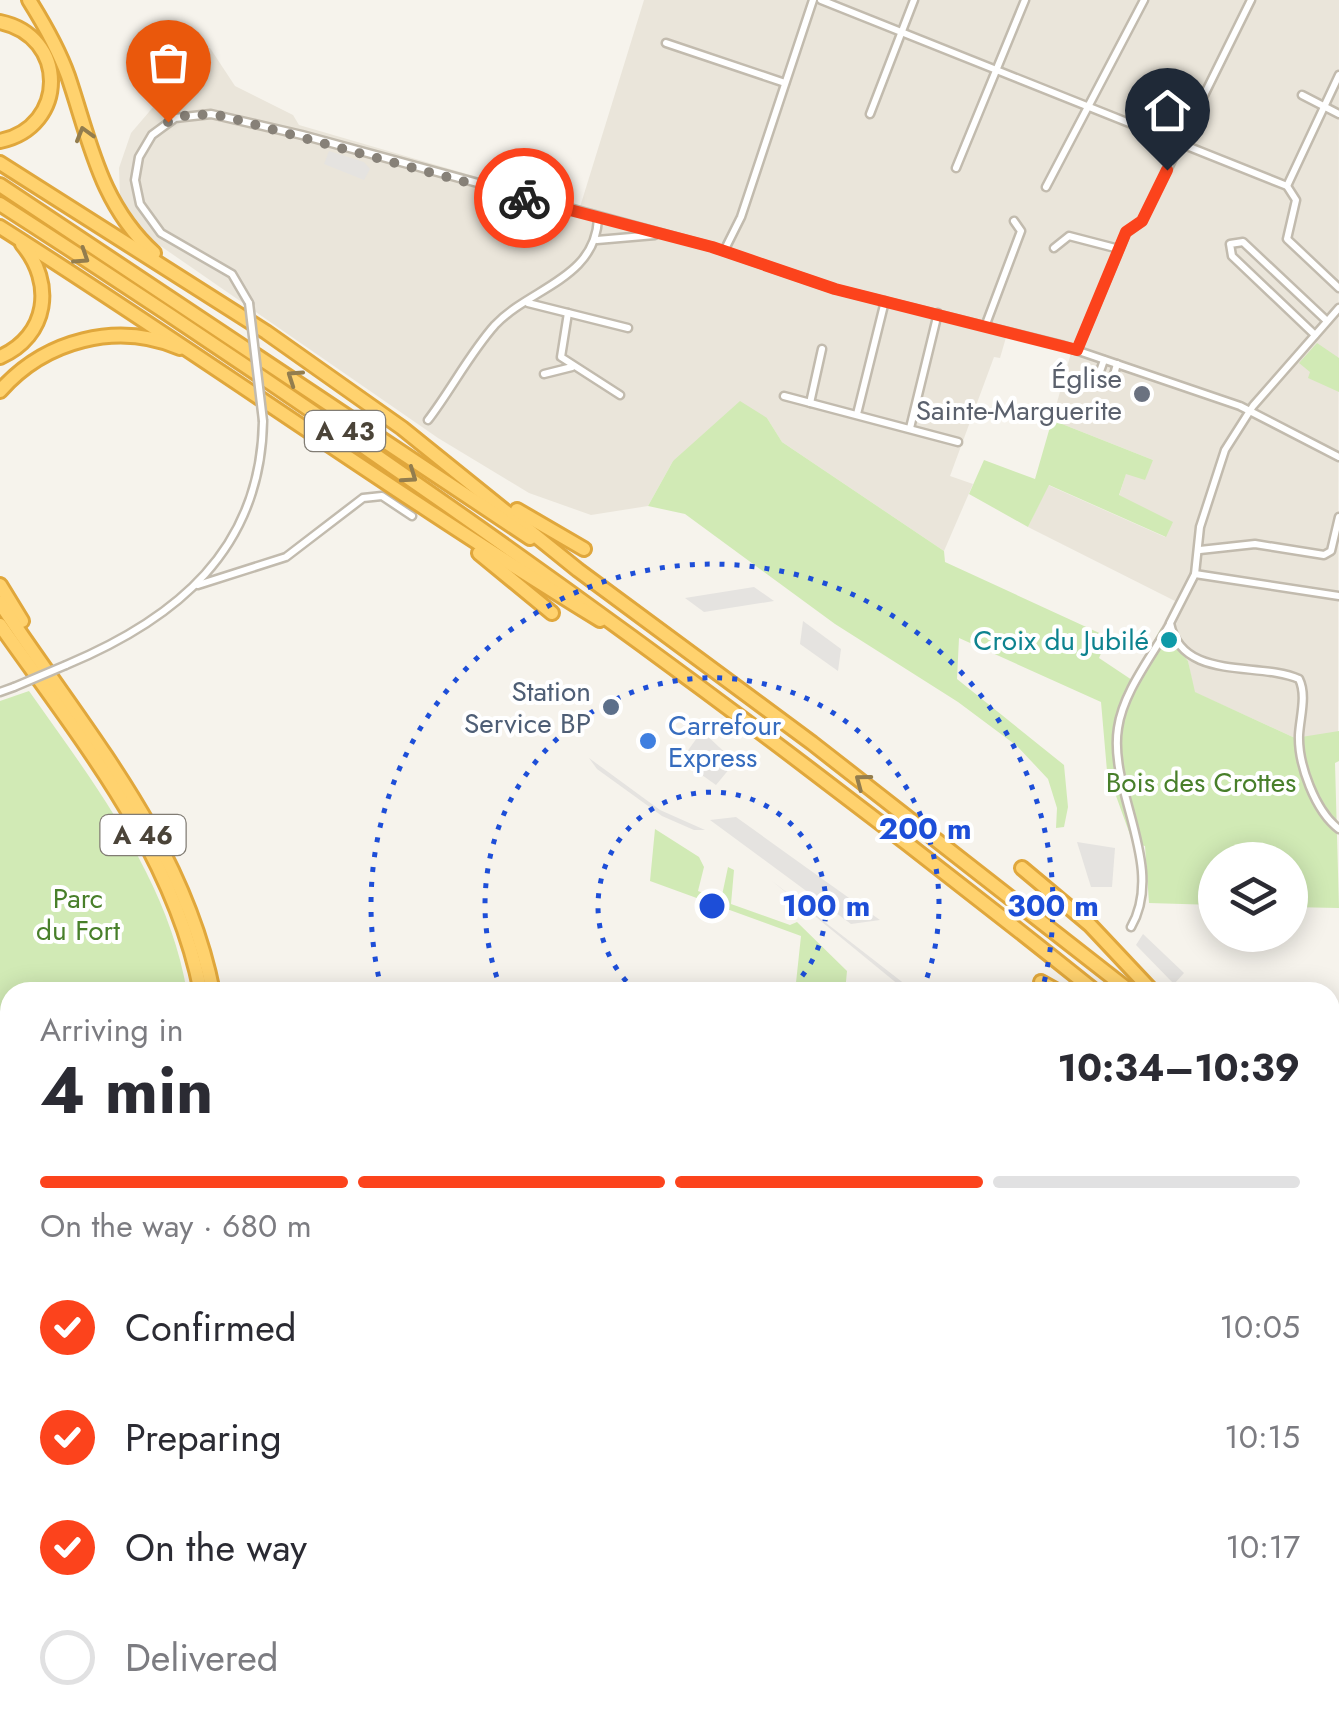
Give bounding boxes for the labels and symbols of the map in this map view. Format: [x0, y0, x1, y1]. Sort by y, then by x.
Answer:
pin [126, 20, 211, 123]
pin [1125, 68, 1210, 171]
one-way arrow [75, 125, 96, 143]
courier [474, 148, 574, 248]
one-way arrow [71, 244, 89, 263]
place label: Église Sainte-Marguerite [916, 358, 1122, 431]
one-way arrow [287, 371, 305, 390]
marker: Église Sainte-Marguerite [1131, 383, 1153, 405]
road number: A 43 [305, 411, 385, 451]
one-way arrow [399, 464, 418, 482]
place label: Croix du Jubilé [973, 620, 1149, 661]
marker: Croix du Jubilé [1158, 629, 1180, 651]
place label: Station Service BP [464, 671, 591, 744]
marker: Station Service BP [600, 696, 622, 718]
place label: Carrefour Express [668, 705, 782, 778]
marker: Carrefour Express [637, 730, 659, 752]
park label: Bois des Crottes [1106, 762, 1296, 803]
one-way arrow [855, 775, 873, 793]
text: 200 m [879, 807, 972, 850]
road number: A 46 [100, 815, 186, 855]
park label: Parc du Fort [36, 878, 120, 951]
text: 100 m [782, 884, 870, 927]
text: 300 m [1007, 884, 1099, 927]
centre of rings [694, 888, 730, 924]

